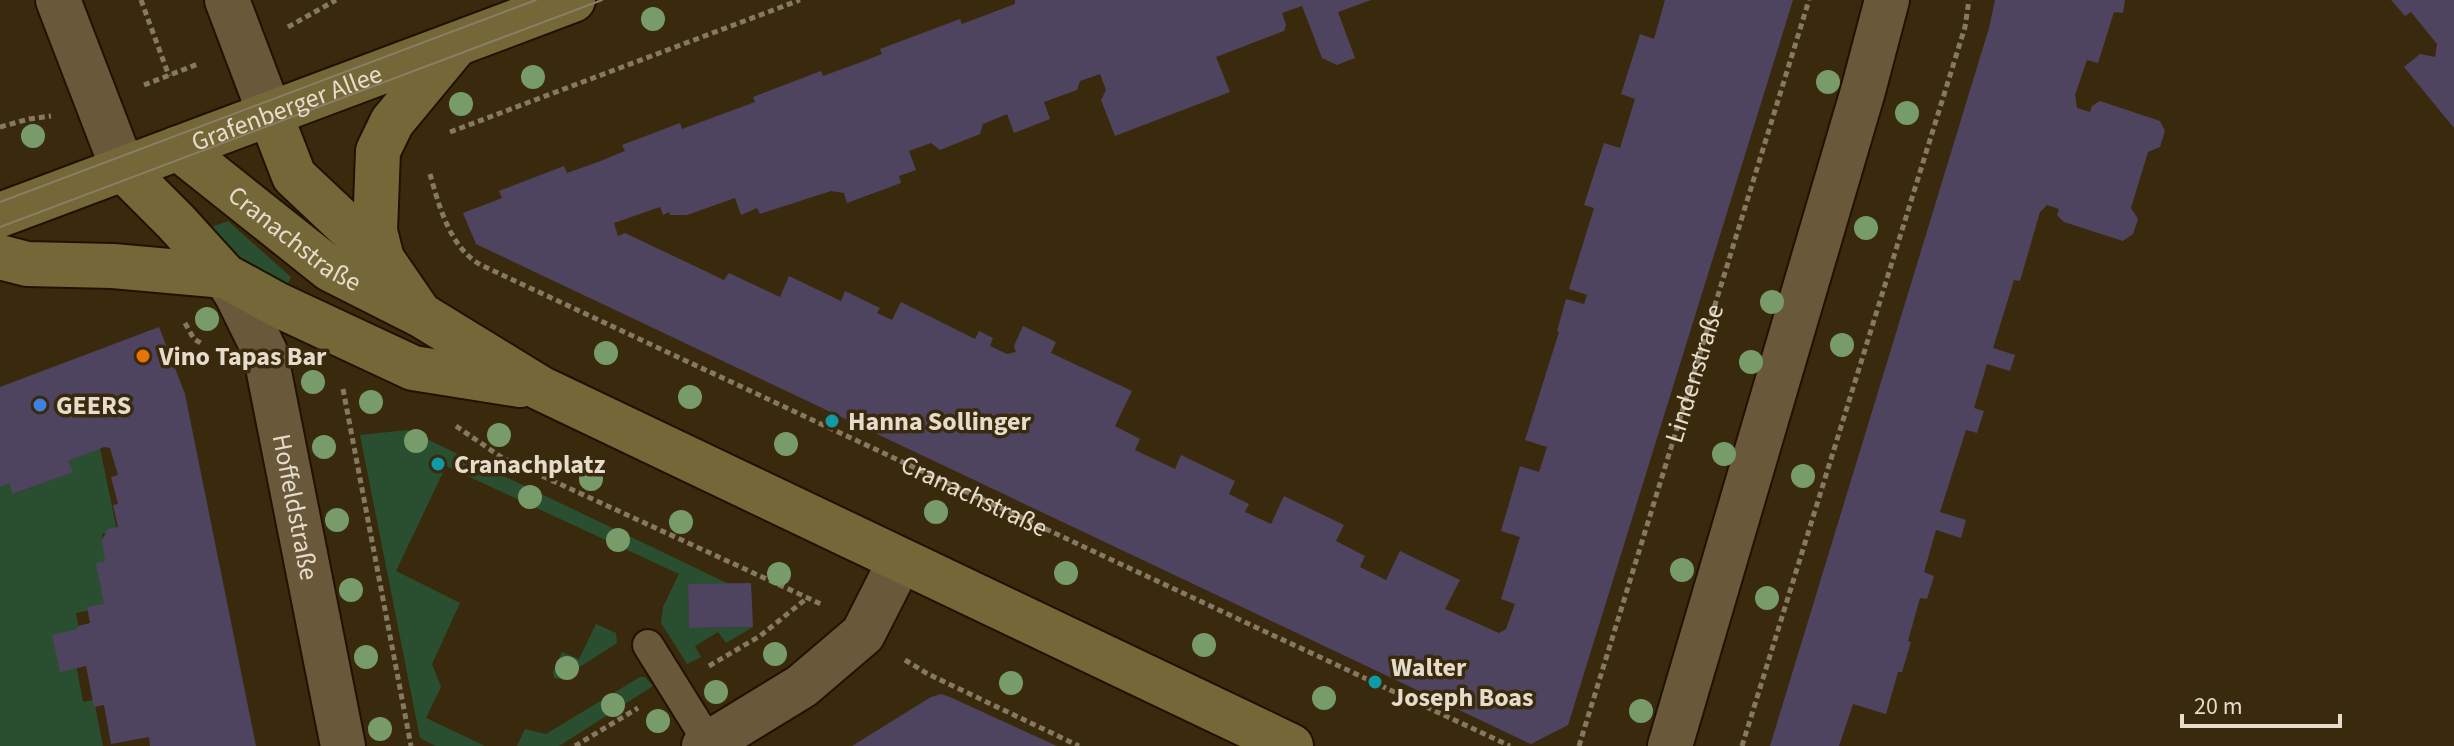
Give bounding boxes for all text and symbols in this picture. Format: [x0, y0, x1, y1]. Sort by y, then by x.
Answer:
street label: Grafenberger Allee [186, 55, 387, 160]
street label: Cranachstraße [220, 176, 368, 300]
street label: Lindenstraße [1655, 299, 1733, 447]
place label: Vino Tapas Bar [158, 338, 327, 375]
marker: Vino Tapas Bar [134, 347, 152, 365]
place label: GEERS [56, 387, 131, 424]
marker: GEERS [31, 396, 49, 414]
place label: Hanna Sollinger [848, 403, 1032, 440]
marker: Hanna Sollinger [823, 412, 841, 430]
street label: Hoffeldstraße [263, 431, 328, 583]
street label: Cranachstraße [895, 445, 1054, 546]
place label: Cranachplatz [454, 446, 606, 483]
marker: Cranachplatz [429, 455, 447, 473]
place label: Walter Joseph Boas [1391, 649, 1534, 716]
marker: Walter Joseph Boas [1366, 673, 1384, 691]
scale bar [2182, 678, 2340, 728]
text: 20 m [2194, 689, 2243, 724]

